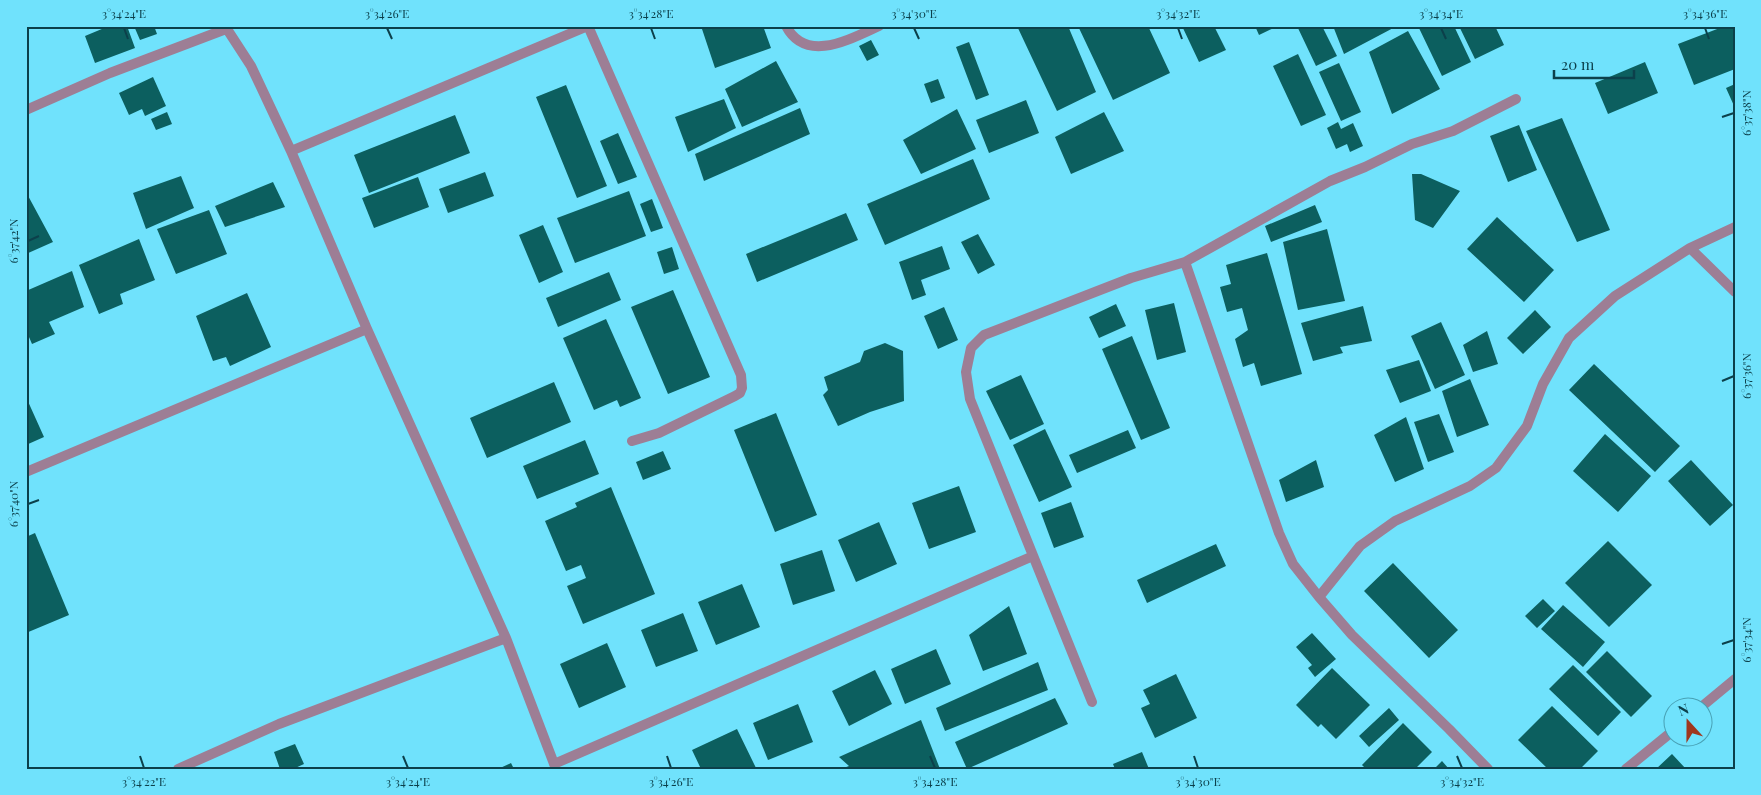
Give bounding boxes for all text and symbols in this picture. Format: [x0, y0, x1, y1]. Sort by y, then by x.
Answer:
text: 3°34'24"E [102, 5, 146, 21]
text: 3°34'26"E [365, 5, 409, 21]
text: 3°34'28"E [629, 5, 673, 21]
text: 3°34'30"E [891, 5, 937, 21]
text: 3°34'32"E [1156, 5, 1200, 21]
text: 3°34'34"E [1419, 5, 1463, 21]
text: 3°34'36"E [1683, 5, 1727, 21]
scale bar [1554, 48, 1634, 80]
text: 20 m [1561, 54, 1595, 74]
text: 6°37'38"N [1738, 89, 1754, 136]
text: 6°37'42"N [5, 218, 21, 264]
text: 6°37'36"N [1738, 353, 1754, 399]
text: 6°37'40"N [5, 480, 21, 527]
text: 6°37'34"N [1738, 617, 1754, 663]
north arrow [1664, 698, 1714, 748]
text: N [1675, 699, 1691, 720]
text: 3°34'22"E [122, 773, 166, 789]
text: 3°34'24"E [386, 773, 430, 789]
text: 3°34'26"E [649, 773, 693, 789]
text: 3°34'28"E [913, 773, 957, 789]
text: 3°34'30"E [1175, 773, 1221, 789]
text: 3°34'32"E [1440, 773, 1484, 789]

